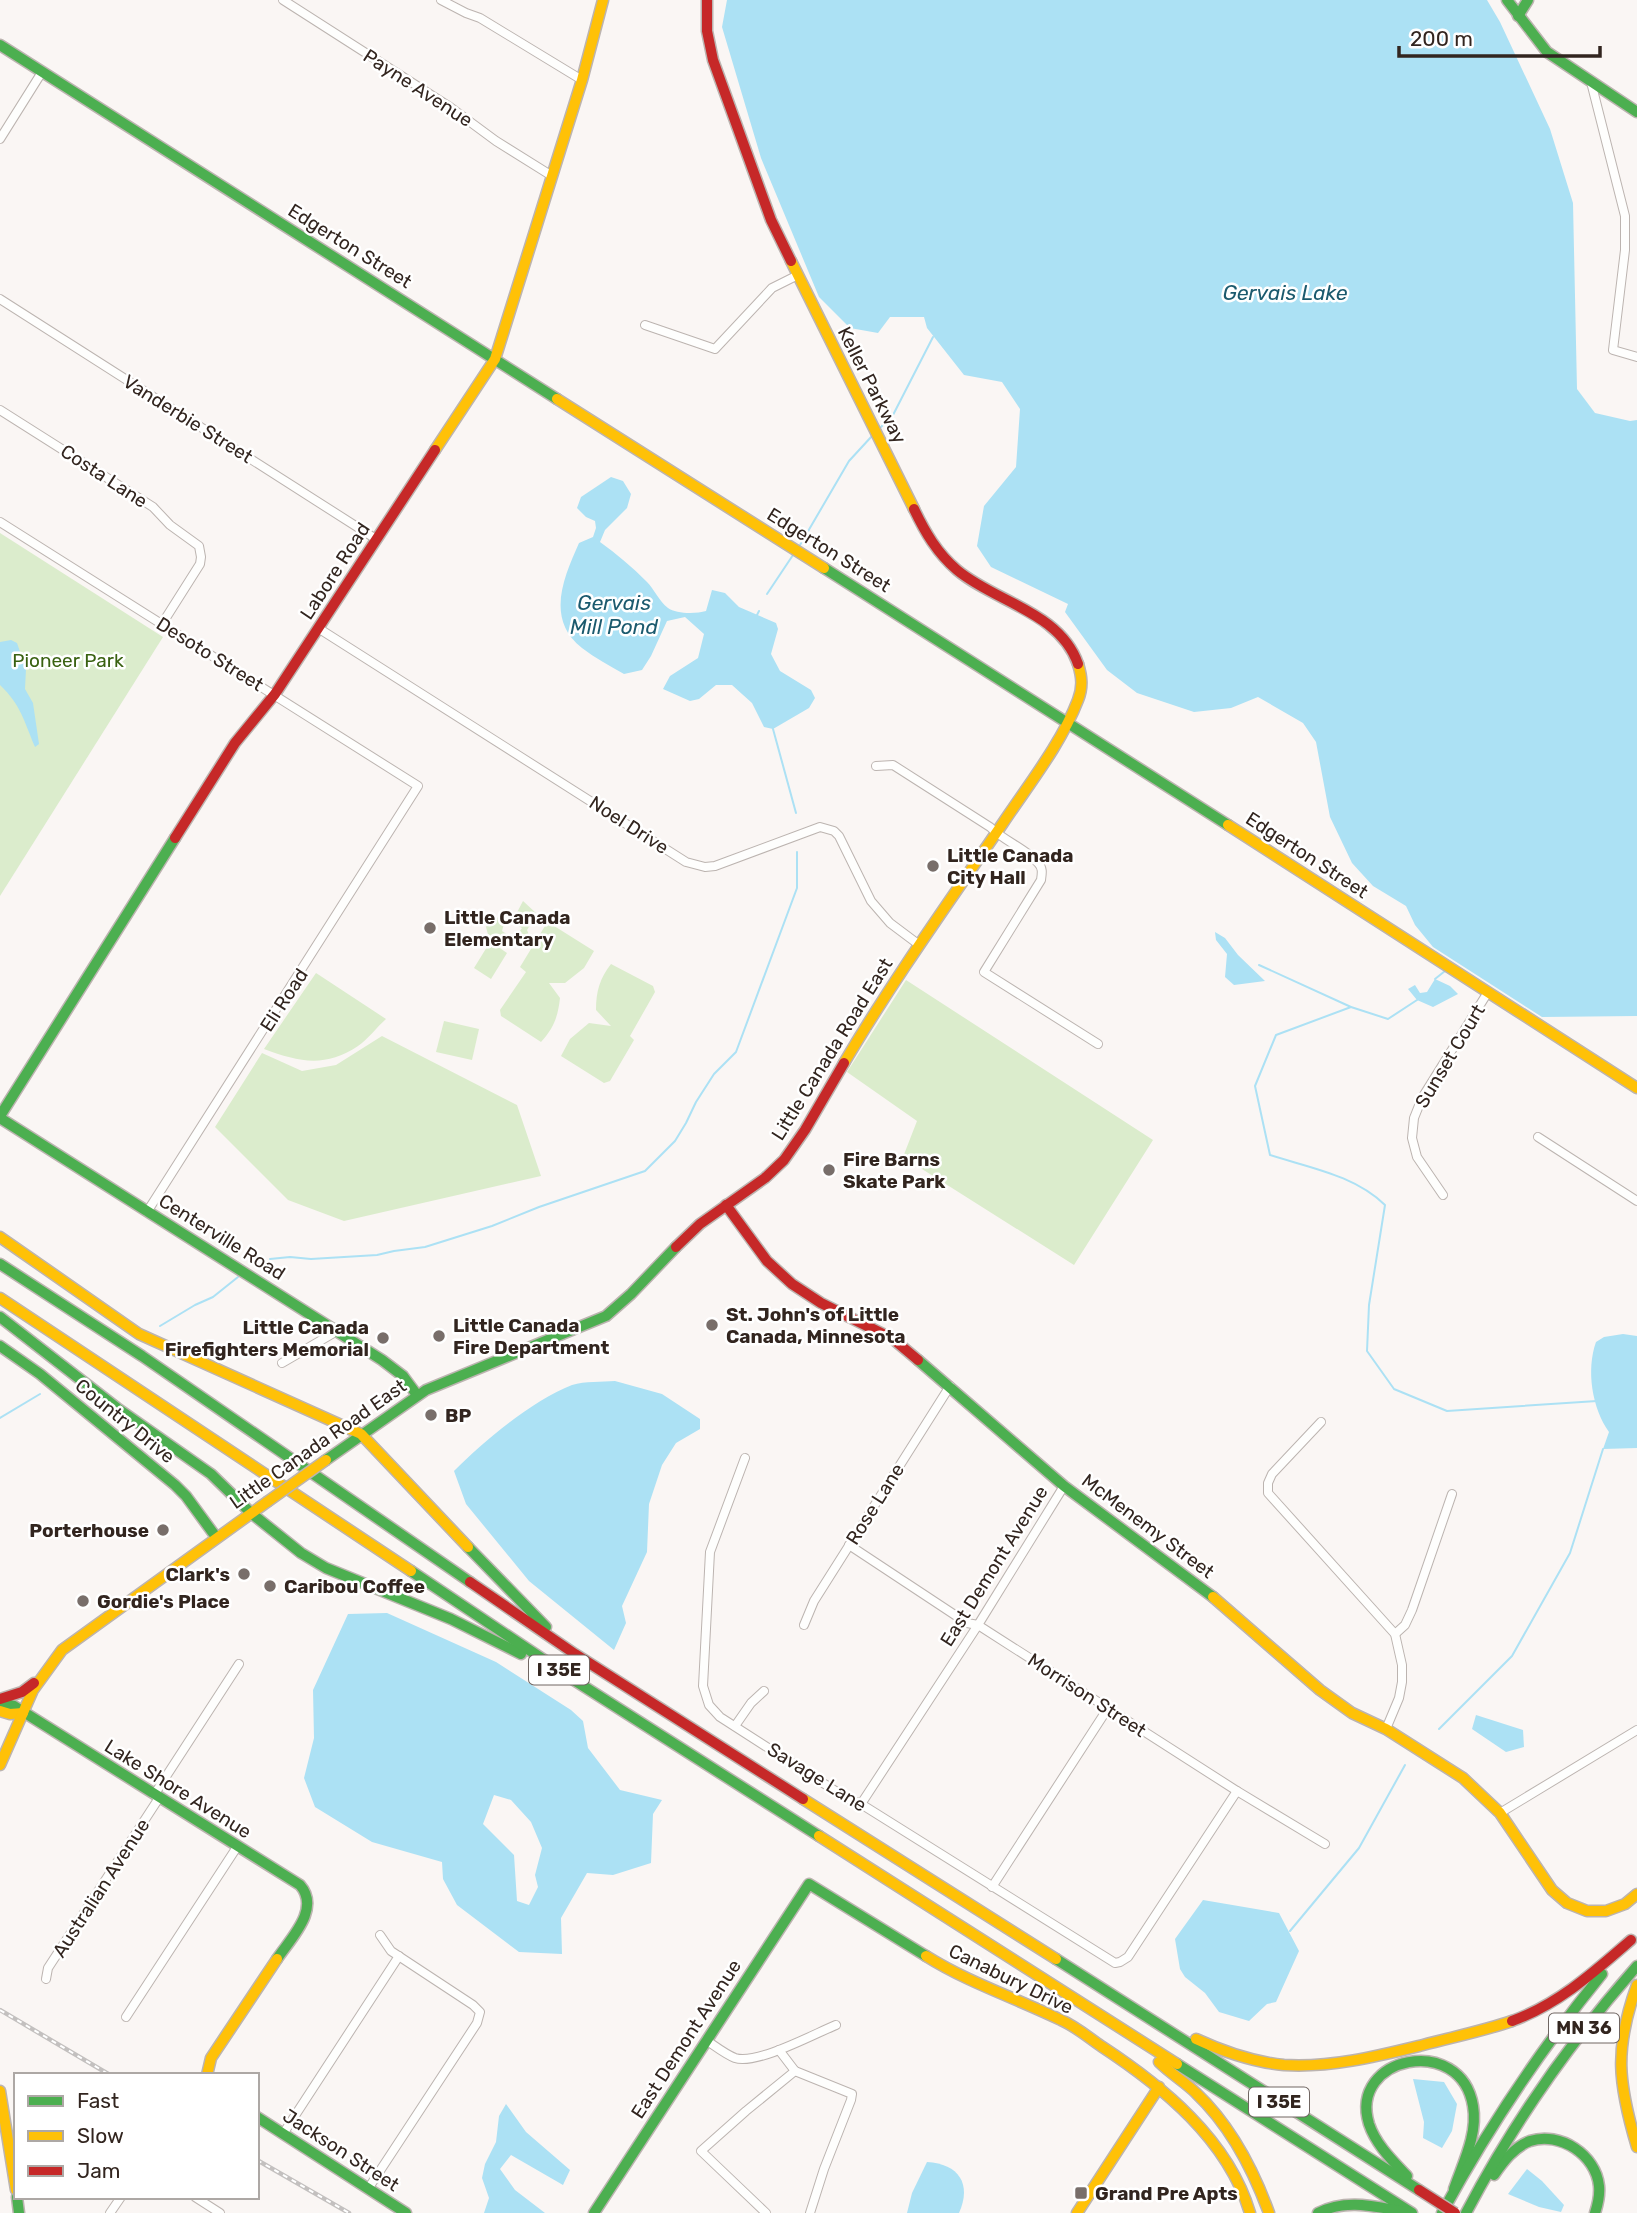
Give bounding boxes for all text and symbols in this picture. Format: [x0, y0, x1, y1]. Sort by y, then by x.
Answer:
scale bar [1399, 14, 1600, 58]
text: 200 m [1410, 26, 1473, 51]
street label: Payne Avenue [359, 44, 477, 132]
street label: Edgerton Street [284, 199, 417, 294]
water label: Gervais Lake [1222, 280, 1348, 305]
street label: Keller Parkway [833, 323, 911, 447]
street label: Vanderbie Street [119, 370, 258, 468]
street label: Costa Lane [56, 439, 152, 513]
street label: Edgerton Street [763, 503, 896, 598]
street label: Labore Road [295, 518, 375, 624]
water label: Gervais Mill Pond [570, 590, 659, 639]
street label: Desoto Street [152, 612, 268, 696]
park label: Pioneer Park [12, 649, 124, 672]
street label: Noel Drive [585, 791, 673, 859]
street label: Edgerton Street [1241, 807, 1373, 903]
place label: Little Canada City Hall [947, 844, 1073, 889]
marker: Little Canada City Hall [925, 858, 941, 874]
place label: Little Canada Elementary [444, 906, 570, 951]
marker: Little Canada Elementary [422, 920, 438, 936]
street label: Little Canada Road East [766, 953, 898, 1144]
street label: Eli Road [255, 964, 313, 1036]
street label: Sunset Court [1410, 1000, 1490, 1112]
place label: Fire Barns Skate Park [843, 1148, 945, 1193]
marker: Fire Barns Skate Park [821, 1162, 837, 1178]
street label: Centerville Road [155, 1189, 289, 1285]
place label: St. John's of Little Canada, Minnesota [726, 1303, 906, 1348]
place label: Little Canada Fire Department [453, 1314, 609, 1359]
place label: Little Canada Firefighters Memorial [165, 1316, 369, 1361]
marker: St. John's of Little Canada, Minnesota [704, 1317, 720, 1333]
marker: Little Canada Fire Department [431, 1328, 447, 1344]
marker: Little Canada Firefighters Memorial [375, 1330, 391, 1346]
street label: Country Drive [71, 1374, 179, 1468]
street label: Little Canada Road East [225, 1374, 411, 1514]
place label: BP [445, 1404, 471, 1427]
marker: BP [423, 1407, 439, 1423]
street label: Rose Lane [841, 1459, 909, 1549]
street label: McMenemy Street [1077, 1469, 1219, 1584]
street label: East Demont Avenue [935, 1482, 1053, 1650]
place label: Porterhouse [29, 1519, 149, 1542]
marker: Porterhouse [155, 1522, 171, 1538]
place label: Clark's [165, 1563, 230, 1586]
marker: Clark's [236, 1566, 252, 1582]
place label: Caribou Coffee [284, 1575, 425, 1598]
marker: Caribou Coffee [262, 1578, 278, 1594]
place label: Gordie's Place [97, 1590, 230, 1613]
marker: Gordie's Place [75, 1593, 91, 1609]
street label: Morrison Street [1023, 1648, 1151, 1742]
road number: I 35E [529, 1656, 589, 1685]
street label: Lake Shore Avenue [100, 1735, 256, 1843]
street label: Savage Lane [763, 1737, 871, 1817]
street label: Australian Avenue [48, 1814, 154, 1962]
street label: Canabury Drive [945, 1939, 1077, 2019]
street label: East Demont Avenue [626, 1955, 746, 2123]
road number: MN 36 [1549, 2014, 1619, 2042]
legend [14, 2073, 259, 2199]
text: Fast [77, 2088, 119, 2113]
road number: I 35E [1249, 2088, 1309, 2116]
street label: Jackson Street [278, 2104, 404, 2197]
text: Slow [77, 2123, 124, 2148]
text: Jam [77, 2158, 121, 2183]
place label: Grand Pre Apts [1095, 2182, 1238, 2205]
marker: Grand Pre Apts [1073, 2185, 1089, 2201]

